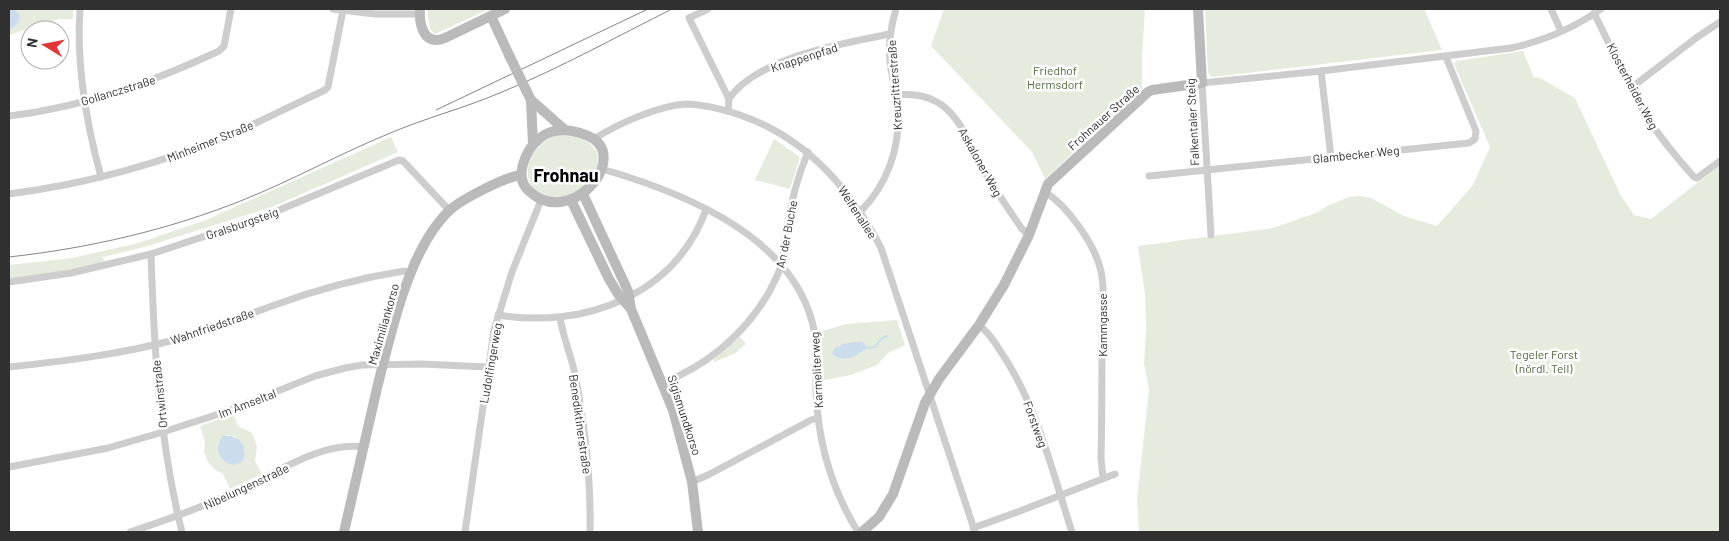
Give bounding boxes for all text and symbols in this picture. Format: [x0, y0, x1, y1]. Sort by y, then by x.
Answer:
north arrow [20, 20, 70, 70]
text: N [23, 37, 41, 49]
street label: Knappenpfad [769, 40, 839, 74]
street label: Kreuzritterstraße [884, 40, 904, 130]
street label: Klosterheider Weg [1604, 40, 1662, 132]
park label: Friedhof Hermsdorf [1027, 63, 1083, 91]
street label: Gollanczstraße [79, 72, 157, 108]
street label: Falkentaler Steig [1183, 78, 1201, 166]
street label: Frohnauer Straße [1064, 81, 1142, 153]
street label: Minheimer Straße [165, 117, 255, 165]
street label: Askaloner Weg [956, 125, 1006, 199]
street label: Glambecker Weg [1312, 142, 1400, 166]
district label: Frohnau [533, 164, 599, 186]
street label: Welfenallee [836, 183, 880, 241]
street label: An der Buche [773, 199, 799, 269]
street label: Gralsburgsteig [204, 204, 280, 242]
street label: Maximiliankorso [365, 282, 401, 366]
street label: Kammgasse [1095, 293, 1109, 357]
street label: Wahnfriedstraße [168, 305, 256, 347]
street label: Ludolfingerweg [476, 322, 504, 404]
street label: Karmeliterweg [807, 331, 825, 409]
park label: Tegeler Forst (nördl. Teil) [1510, 347, 1578, 375]
street label: Ortwinstraße [148, 359, 170, 429]
street label: Benediktinerstraße [567, 373, 595, 475]
street label: Sigismundkorso [665, 373, 705, 457]
street label: Im Amseltal [216, 386, 278, 420]
street label: Forstweg [1021, 399, 1051, 449]
street label: Nibelungenstraße [201, 460, 291, 512]

